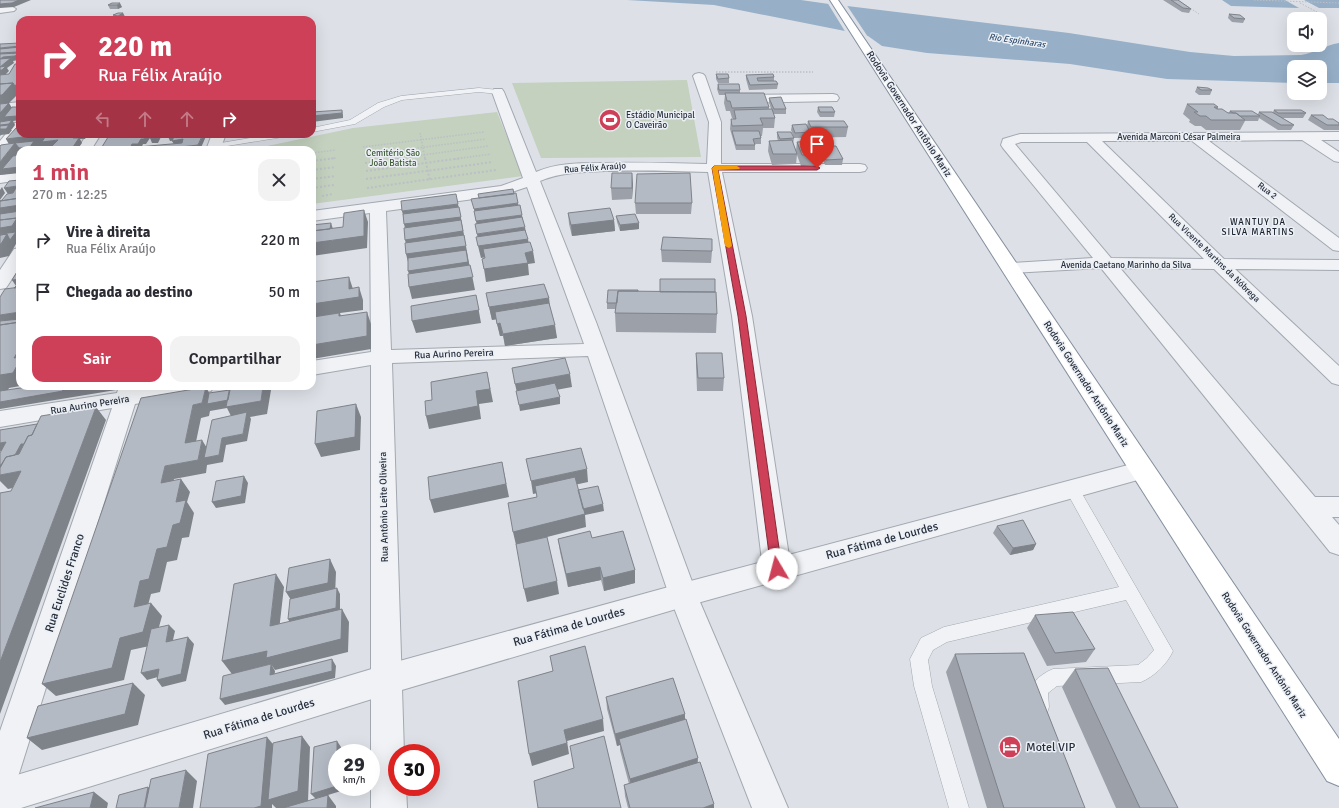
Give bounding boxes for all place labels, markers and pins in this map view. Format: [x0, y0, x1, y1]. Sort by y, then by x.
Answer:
sports icon: Estádio Municipal O Caveirão [597, 107, 623, 133]
place label: Estádio Municipal O Caveirão [626, 110, 695, 131]
pin [800, 127, 834, 168]
hotel icon: Motel VIP [997, 734, 1023, 760]
place label: Motel VIP [1026, 740, 1075, 755]

